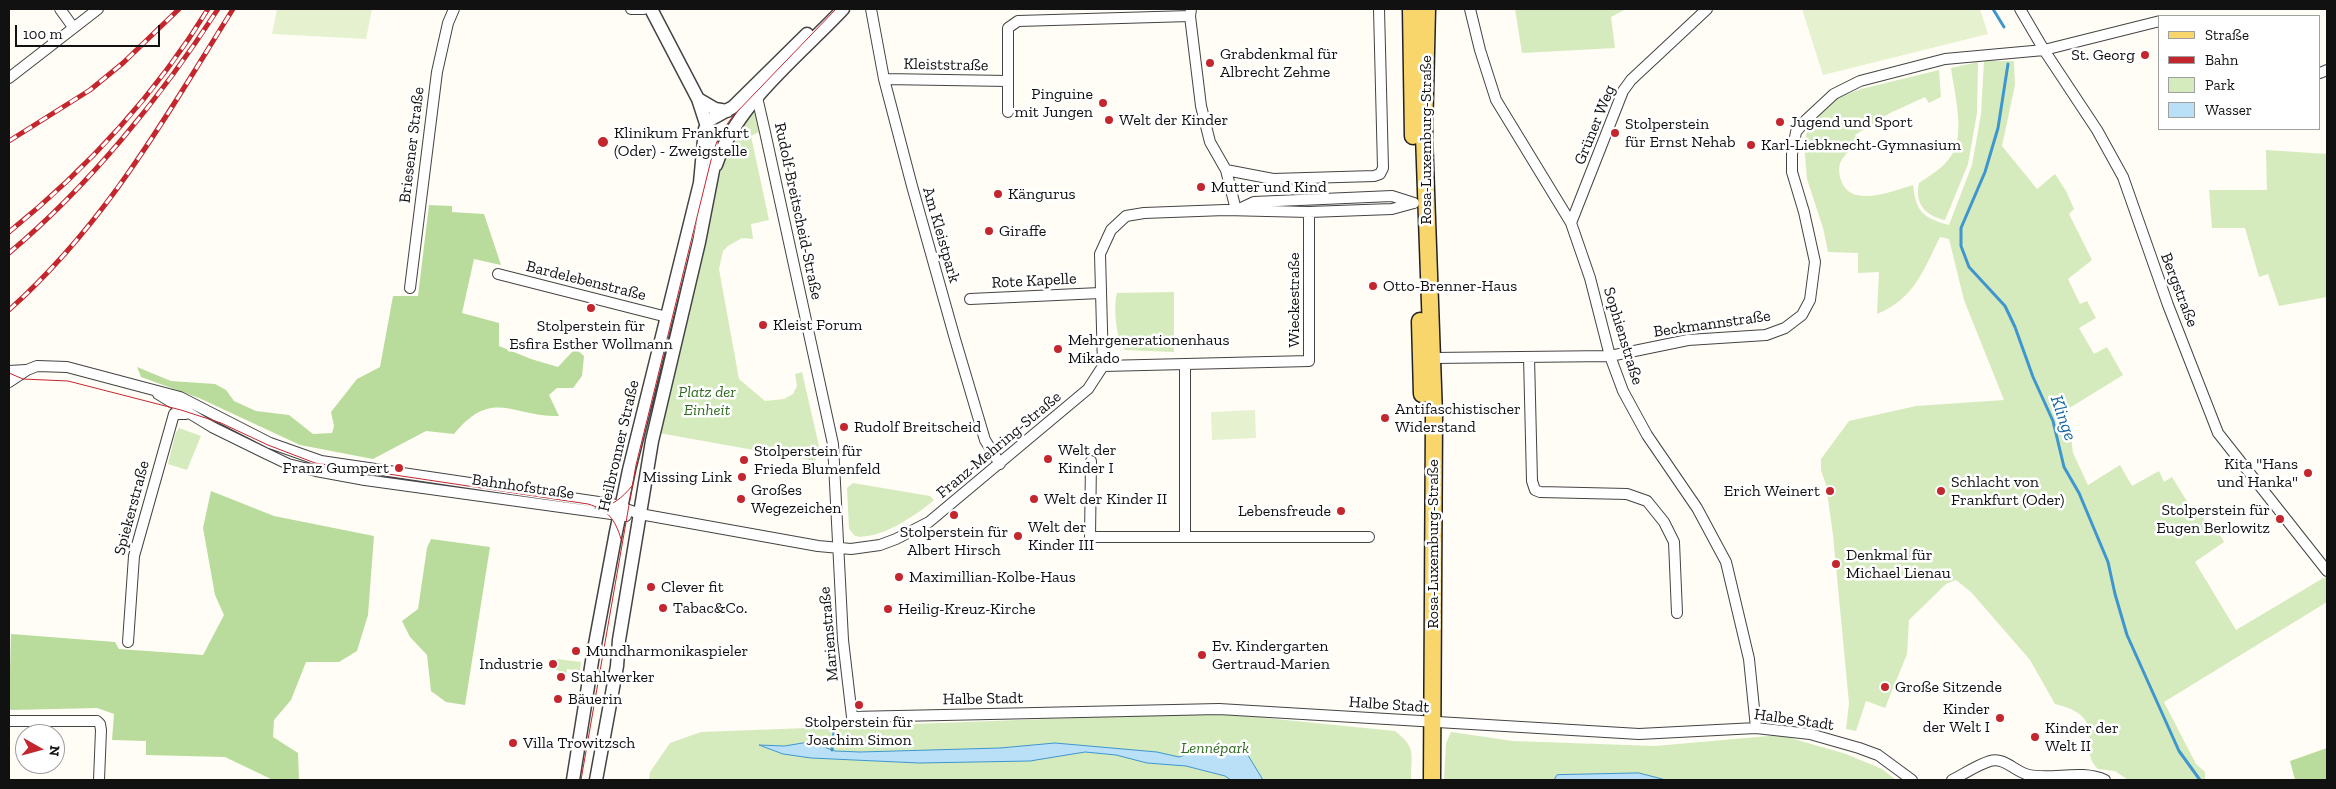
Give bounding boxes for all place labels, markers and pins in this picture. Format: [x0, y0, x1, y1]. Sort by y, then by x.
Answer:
place label: Grabdenkmal für Albrecht Zehme [1220, 44, 1338, 82]
place label: St. Georg [2071, 45, 2135, 65]
marker: St. Georg [2139, 49, 2151, 61]
marker: Grabdenkmal für Albrecht Zehme [1204, 57, 1216, 69]
place label: Pinguine mit Jungen [1015, 84, 1093, 122]
marker: Pinguine mit Jungen [1097, 97, 1109, 109]
place label: Welt der Kinder [1119, 110, 1228, 130]
place label: Jugend und Sport [1790, 112, 1913, 132]
marker: Welt der Kinder [1103, 114, 1115, 126]
place label: Stolperstein für Ernst Nehab [1625, 114, 1736, 152]
marker: Jugend und Sport [1774, 116, 1786, 128]
place label: Klinikum Frankfurt (Oder) - Zweigstelle [614, 123, 749, 161]
marker: Stolperstein für Ernst Nehab [1609, 127, 1621, 139]
marker: Klinikum Frankfurt (Oder) - Zweigstelle [596, 135, 610, 149]
place label: Karl-Liebknecht-Gymnasium [1761, 135, 1961, 155]
marker: Karl-Liebknecht-Gymnasium [1745, 139, 1757, 151]
place label: Mutter und Kind [1211, 177, 1327, 197]
marker: Mutter und Kind [1195, 181, 1207, 193]
place label: Kängurus [1008, 184, 1076, 204]
marker: Kängurus [992, 188, 1004, 200]
place label: Giraffe [999, 221, 1046, 241]
marker: Giraffe [983, 225, 995, 237]
place label: Otto-Brenner-Haus [1383, 276, 1517, 296]
marker: Otto-Brenner-Haus [1367, 280, 1379, 292]
marker: Stolperstein für Esfira Esther Wollmann [585, 302, 597, 314]
place label: Kleist Forum [773, 315, 862, 335]
place label: Stolperstein für Esfira Esther Wollmann [509, 316, 673, 354]
marker: Kleist Forum [757, 319, 769, 331]
place label: Mehrgenerationenhaus Mikado [1068, 330, 1230, 368]
marker: Mehrgenerationenhaus Mikado [1052, 343, 1064, 355]
place label: Antifaschistischer Widerstand [1395, 399, 1521, 437]
marker: Antifaschistischer Widerstand [1379, 412, 1391, 424]
place label: Rudolf Breitscheid [854, 417, 981, 437]
marker: Rudolf Breitscheid [838, 421, 850, 433]
place label: Welt der Kinder I [1058, 440, 1117, 478]
place label: Stolperstein für Frieda Blumenfeld [754, 441, 881, 479]
marker: Welt der Kinder I [1042, 453, 1054, 465]
marker: Stolperstein für Frieda Blumenfeld [738, 454, 750, 466]
place label: Kita "Hans und Hanka" [2217, 454, 2298, 492]
place label: Franz Gumpert [283, 458, 389, 478]
marker: Franz Gumpert [393, 462, 405, 474]
place label: Missing Link [643, 467, 732, 487]
marker: Kita "Hans und Hanka" [2302, 467, 2314, 479]
marker: Missing Link [736, 471, 748, 483]
place label: Schlacht von Frankfurt (Oder) [1951, 472, 2064, 510]
place label: Großes Wegezeichen [751, 480, 841, 518]
place label: Erich Weinert [1724, 481, 1820, 501]
marker: Erich Weinert [1824, 485, 1836, 497]
marker: Schlacht von Frankfurt (Oder) [1935, 485, 1947, 497]
place label: Welt der Kinder II [1044, 489, 1167, 509]
marker: Großes Wegezeichen [735, 493, 747, 505]
marker: Welt der Kinder II [1028, 493, 1040, 505]
place label: Stolperstein für Eugen Berlowitz [2156, 500, 2270, 538]
place label: Lebensfreude [1238, 501, 1331, 521]
marker: Lebensfreude [1335, 505, 1347, 517]
marker: Stolperstein für Albert Hirsch [948, 509, 960, 521]
marker: Stolperstein für Eugen Berlowitz [2274, 513, 2286, 525]
place label: Welt der Kinder III [1028, 517, 1094, 555]
place label: Stolperstein für Albert Hirsch [900, 522, 1008, 560]
marker: Welt der Kinder III [1012, 530, 1024, 542]
place label: Denkmal für Michael Lienau [1846, 545, 1951, 583]
marker: Denkmal für Michael Lienau [1830, 558, 1842, 570]
place label: Maximillian-Kolbe-Haus [909, 567, 1076, 587]
marker: Maximillian-Kolbe-Haus [893, 571, 905, 583]
place label: Clever fit [661, 577, 724, 597]
marker: Clever fit [645, 581, 657, 593]
place label: Tabac&Co. [673, 598, 747, 618]
place label: Heilig-Kreuz-Kirche [898, 599, 1035, 619]
marker: Tabac&Co. [657, 602, 669, 614]
marker: Heilig-Kreuz-Kirche [882, 603, 894, 615]
place label: Ev. Kindergarten Gertraud-Marien [1212, 636, 1330, 674]
place label: Mundharmonikaspieler [586, 641, 748, 661]
marker: Mundharmonikaspieler [570, 645, 582, 657]
marker: Ev. Kindergarten Gertraud-Marien [1196, 649, 1208, 661]
place label: Industrie [479, 654, 543, 674]
marker: Industrie [547, 658, 559, 670]
place label: Stahlwerker [571, 667, 655, 687]
marker: Stahlwerker [555, 671, 567, 683]
place label: Große Sitzende [1895, 677, 2002, 697]
marker: Große Sitzende [1879, 681, 1891, 693]
place label: Bäuerin [568, 689, 622, 709]
marker: Bäuerin [552, 693, 564, 705]
marker: Stolperstein für Joachim Simon [853, 699, 865, 711]
place label: Kinder der Welt I [1923, 699, 1990, 737]
place label: Stolperstein für Joachim Simon [805, 712, 913, 750]
marker: Kinder der Welt I [1994, 712, 2006, 724]
place label: Kinder der Welt II [2045, 718, 2119, 756]
marker: Kinder der Welt II [2029, 731, 2041, 743]
place label: Villa Trowitzsch [523, 733, 635, 753]
marker: Villa Trowitzsch [507, 737, 519, 749]

